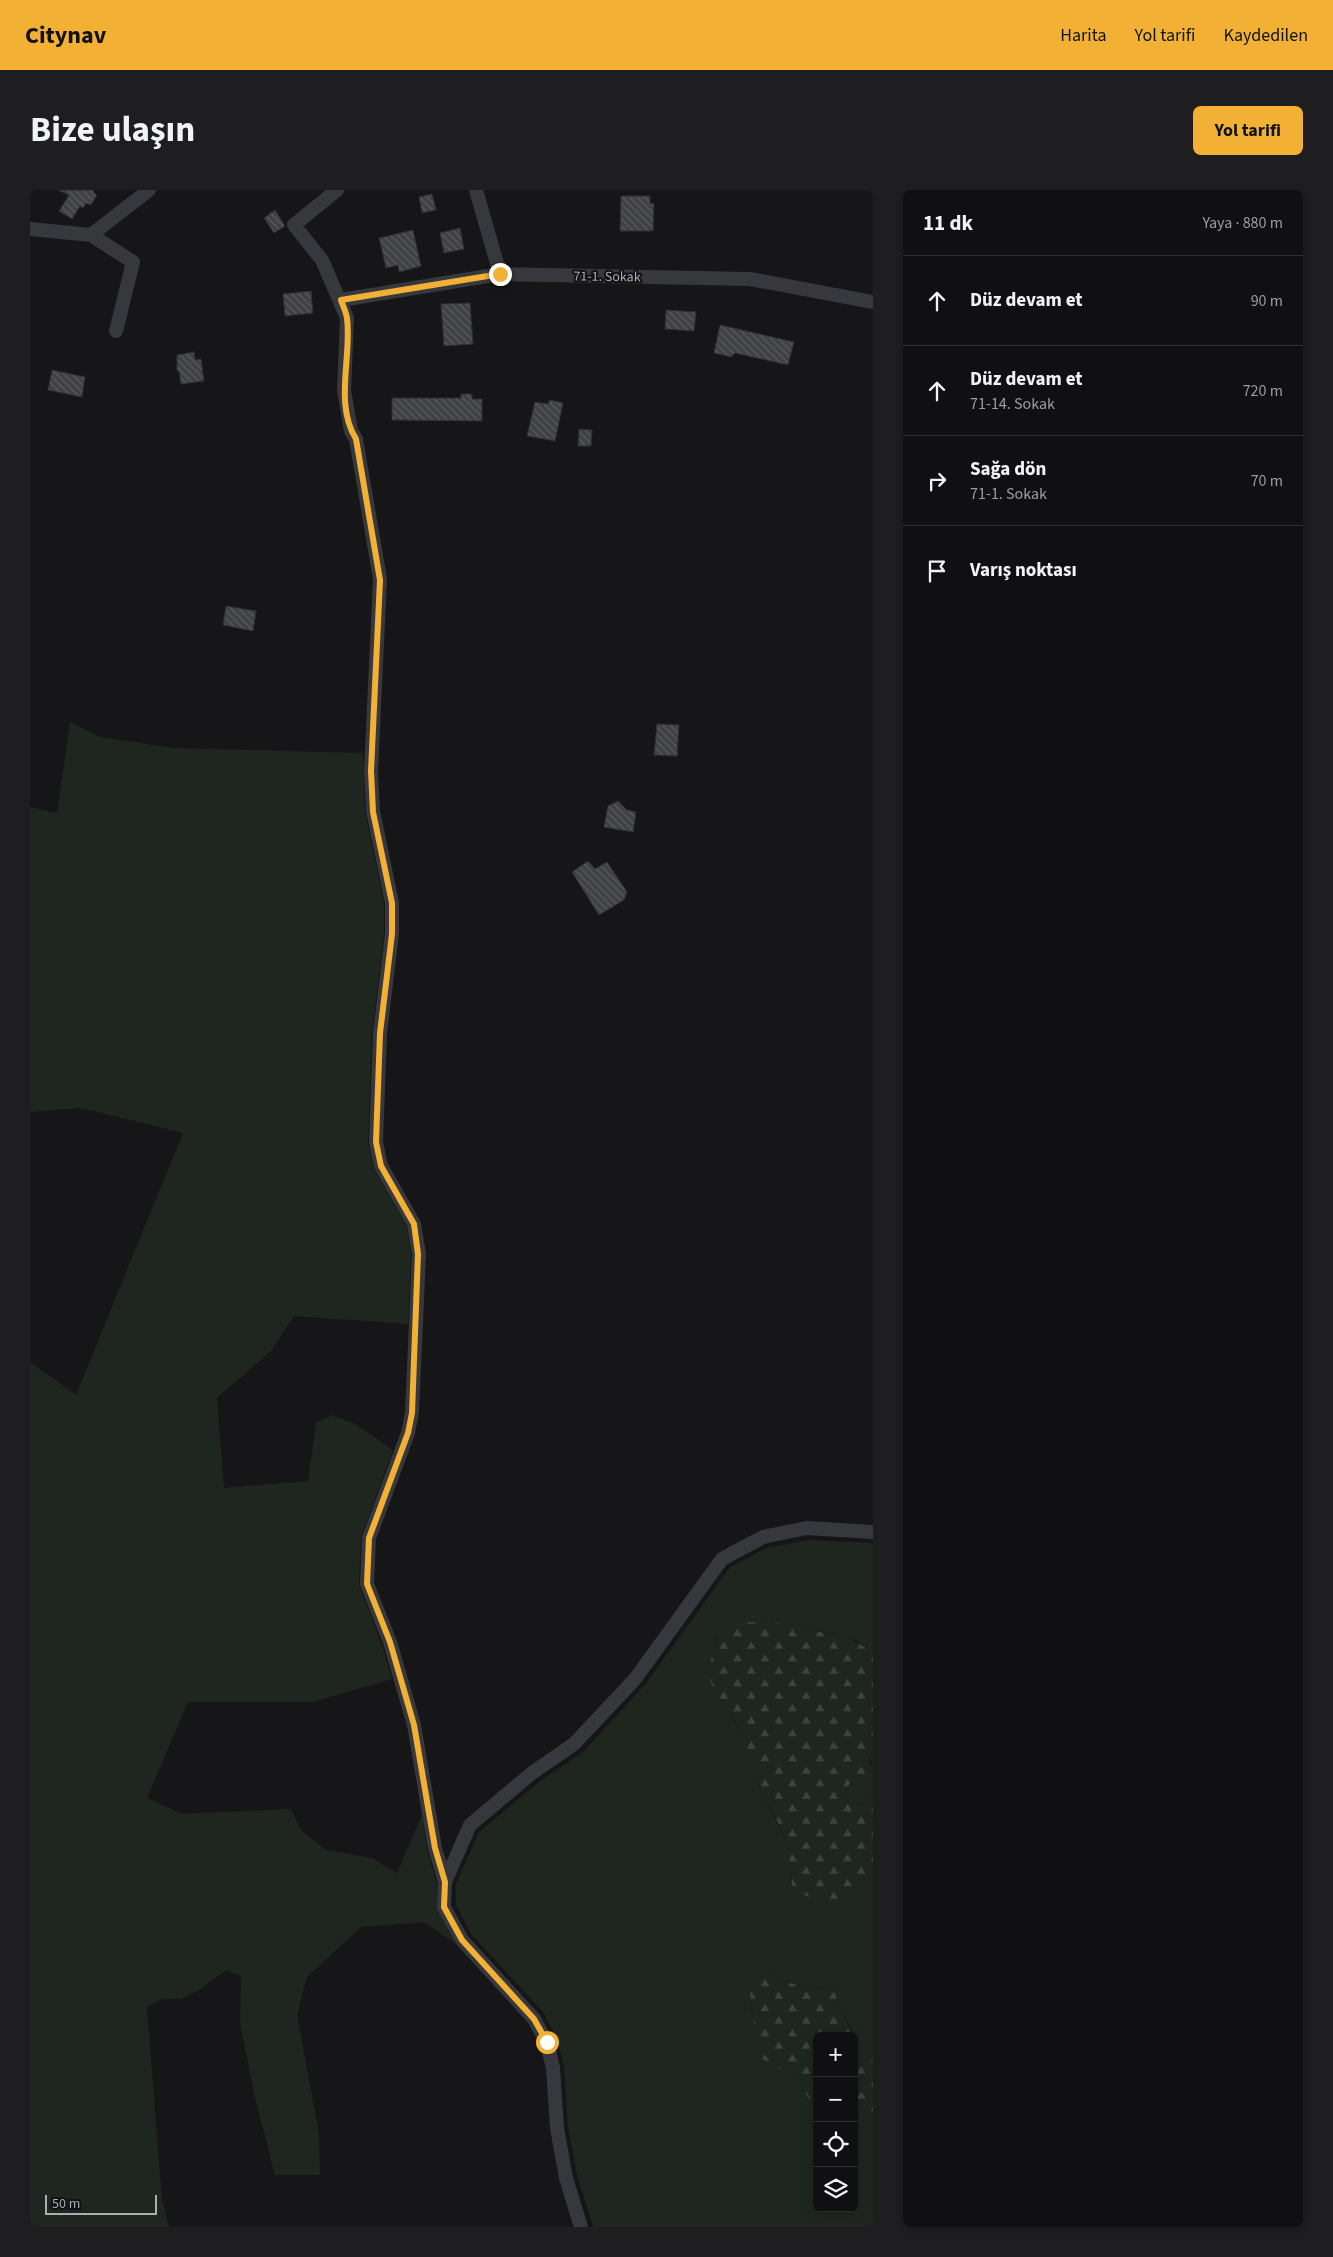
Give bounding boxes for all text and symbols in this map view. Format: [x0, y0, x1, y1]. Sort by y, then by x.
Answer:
text: Citynav [25, 18, 106, 53]
text: Harita [1060, 23, 1107, 48]
text: Yol tarifi [1135, 23, 1195, 48]
text: Kaydedilen [1223, 23, 1308, 48]
text: Bize ulaşın [30, 105, 195, 155]
button: Yol tarifi [1193, 106, 1303, 155]
text: 11 dk [923, 208, 973, 238]
text: Yaya · 880 m [1202, 212, 1283, 234]
route end [489, 263, 512, 286]
street label: 71-1. Sokak [573, 266, 641, 288]
icon: ahead [923, 287, 951, 315]
text: Düz devam et [970, 287, 1083, 314]
text: 90 m [1251, 290, 1283, 312]
text: Düz devam et [970, 366, 1083, 393]
icon: ahead [923, 377, 951, 405]
text: 720 m [1243, 380, 1283, 402]
text: 71-14. Sokak [970, 393, 1055, 415]
text: Sağa dön [970, 456, 1046, 483]
icon: right [923, 467, 951, 495]
text: 70 m [1251, 470, 1283, 492]
text: 71-1. Sokak [970, 483, 1047, 505]
icon: arrive [923, 557, 951, 585]
text: Varış noktası [970, 557, 1077, 584]
route start [536, 2031, 559, 2054]
map controls [813, 2032, 858, 2212]
button: + [813, 2032, 858, 2077]
button: − [813, 2077, 858, 2122]
button: locate [813, 2122, 858, 2167]
button: layers [813, 2167, 858, 2212]
scale bar [45, 2192, 158, 2215]
text: 50 m [52, 2194, 80, 2214]

